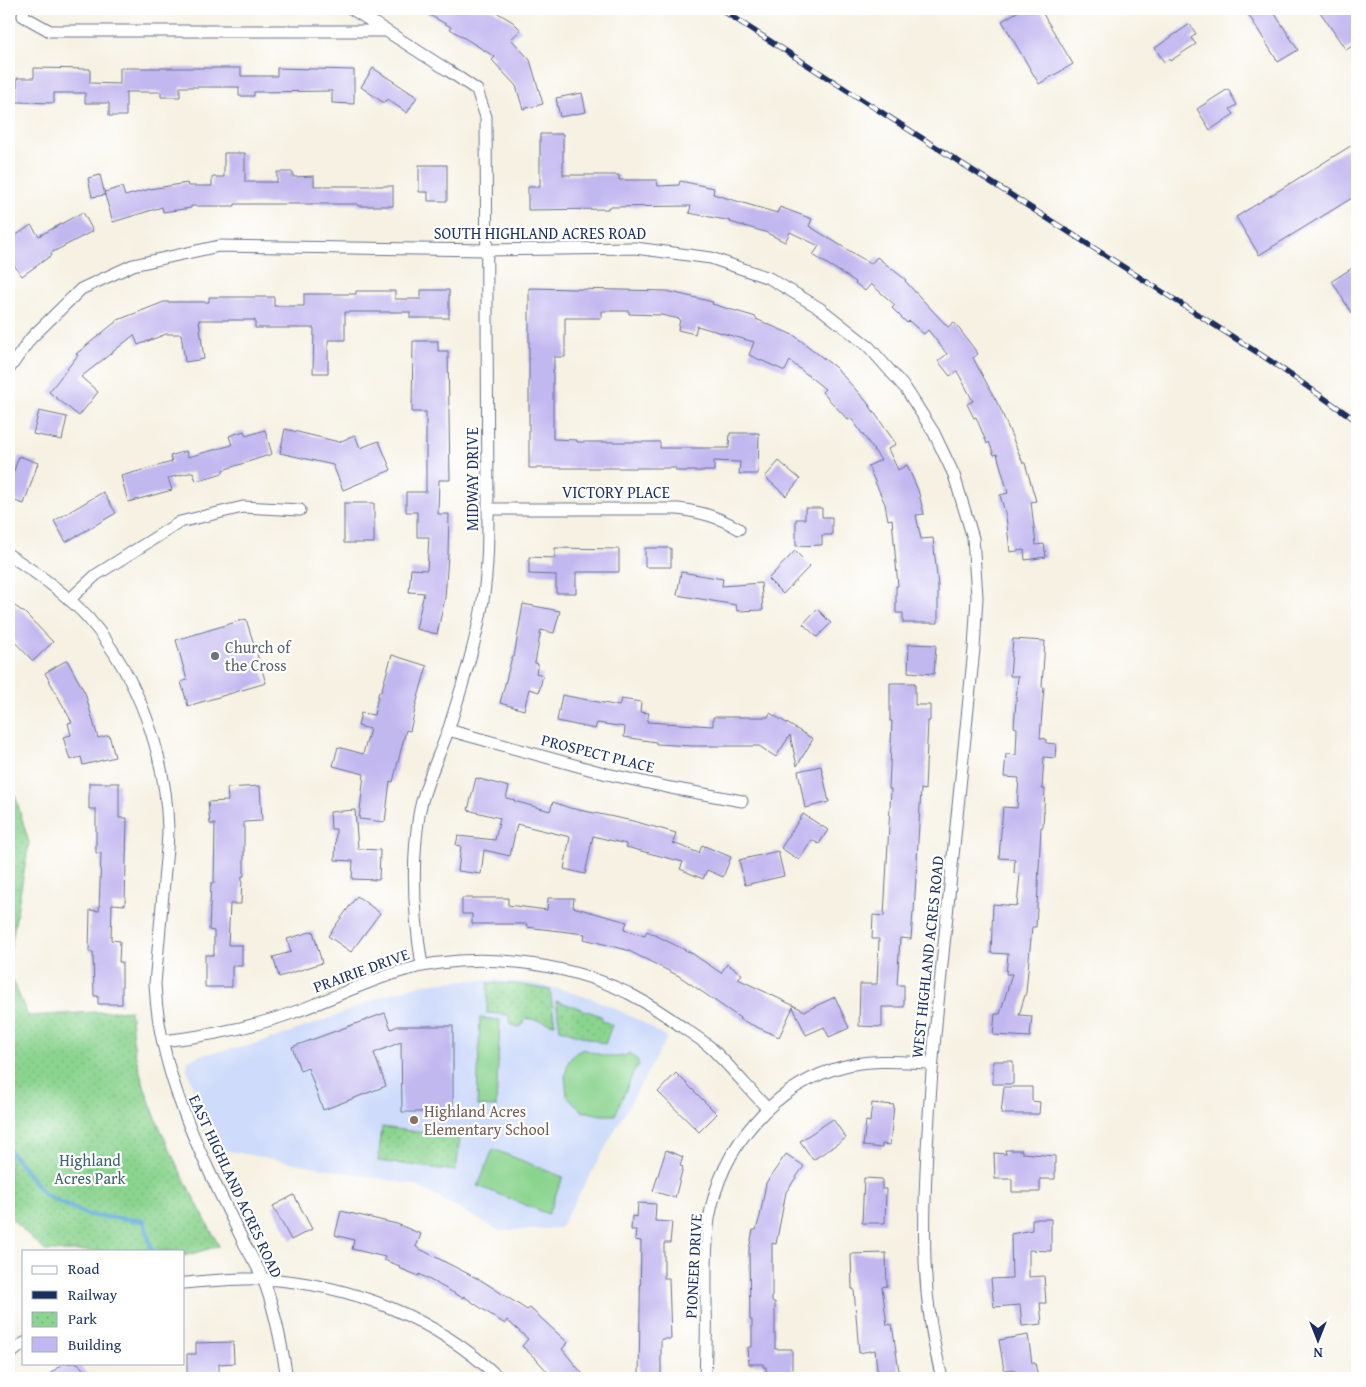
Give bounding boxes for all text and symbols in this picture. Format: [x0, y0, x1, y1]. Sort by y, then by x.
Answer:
street label: SOUTH HIGHLAND ACRES ROAD [434, 221, 647, 245]
street label: MIDWAY DRIVE [460, 427, 484, 531]
street label: VICTORY PLACE [562, 480, 670, 504]
place label: Church of the Cross [225, 635, 292, 677]
marker: Church of the Cross [209, 650, 221, 662]
street label: PROSPECT PLACE [539, 727, 657, 779]
street label: WEST HIGHLAND ACRES ROAD [904, 854, 950, 1059]
street label: PRAIRIE DRIVE [310, 942, 412, 998]
street label: EAST HIGHLAND ACRES ROAD [183, 1090, 289, 1282]
place label: Highland Acres Elementary School [424, 1099, 550, 1141]
marker: Highland Acres Elementary School [408, 1114, 420, 1126]
park label: Highland Acres Park [54, 1148, 127, 1190]
street label: PIONEER DRIVE [678, 1213, 708, 1319]
legend [22, 1250, 185, 1364]
text: Road [68, 1258, 99, 1279]
text: Railway [68, 1284, 118, 1305]
text: Park [68, 1308, 97, 1329]
north arrow [1294, 1314, 1344, 1364]
text: Building [68, 1334, 122, 1355]
text: N [1313, 1343, 1323, 1363]

